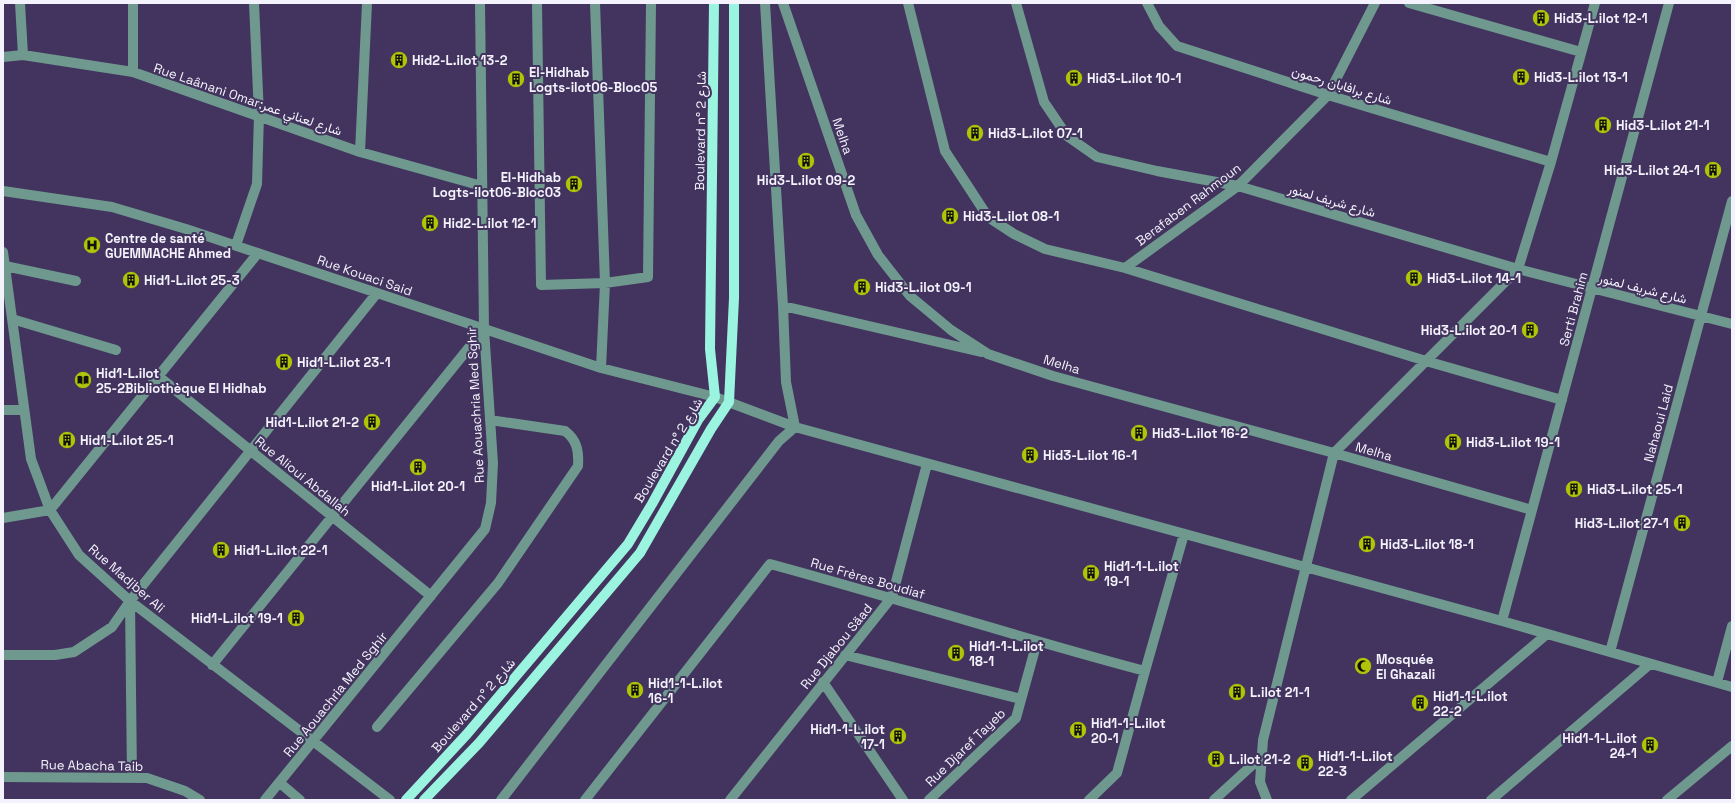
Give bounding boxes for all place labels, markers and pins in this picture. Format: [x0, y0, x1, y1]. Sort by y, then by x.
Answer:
building icon: Hid3-L.ilot 12-1 [1531, 8, 1551, 28]
place label: Hid3-L.ilot 12-1 [1554, 10, 1648, 27]
building icon: Hid2-L.ilot 13-2 [389, 50, 409, 70]
place label: Hid2-L.ilot 13-2 [412, 52, 508, 69]
place label: El-Hidhab Logts-ilot06-Bloc05 [529, 64, 657, 96]
building icon: Hid3-L.ilot 13-1 [1511, 67, 1531, 87]
building icon: Hid3-L.ilot 10-1 [1064, 68, 1084, 88]
building icon: El-Hidhab Logts-ilot06-Bloc05 [506, 69, 526, 89]
place label: Hid3-L.ilot 13-1 [1534, 69, 1628, 86]
place label: Hid3-L.ilot 10-1 [1087, 70, 1182, 87]
building icon: Hid3-L.ilot 21-1 [1593, 115, 1613, 135]
place label: Hid3-L.ilot 21-1 [1616, 117, 1710, 134]
building icon: Hid3-L.ilot 07-1 [965, 123, 985, 143]
place label: Hid3-L.ilot 07-1 [988, 125, 1083, 142]
building icon: Hid3-L.ilot 09-2 [796, 151, 816, 171]
building icon: Hid3-L.ilot 24-1 [1703, 160, 1723, 180]
place label: Hid3-L.ilot 24-1 [1604, 162, 1700, 179]
place label: El-Hidhab Logts-ilot06-Bloc03 [433, 169, 561, 201]
place label: Hid3-L.ilot 09-2 [757, 172, 855, 189]
building icon: El-Hidhab Logts-ilot06-Bloc03 [564, 174, 584, 194]
building icon: Hid3-L.ilot 08-1 [940, 206, 960, 226]
place label: Hid3-L.ilot 08-1 [963, 208, 1059, 225]
building icon: Hid2-L.ilot 12-1 [420, 213, 440, 233]
place label: Hid2-L.ilot 12-1 [443, 215, 537, 232]
place label: Centre de santé GUEMMACHE Ahmed [105, 230, 231, 262]
hospital icon: Centre de santé GUEMMACHE Ahmed [82, 235, 102, 255]
building icon: Hid3-L.ilot 14-1 [1404, 268, 1424, 288]
building icon: Hid1-L.ilot 25-3 [121, 270, 141, 290]
place label: Hid3-L.ilot 14-1 [1427, 270, 1521, 287]
place label: Hid1-L.ilot 25-3 [144, 272, 240, 289]
building icon: Hid3-L.ilot 09-1 [852, 277, 872, 297]
place label: Hid3-L.ilot 09-1 [875, 279, 972, 296]
building icon: Hid3-L.ilot 20-1 [1520, 320, 1540, 340]
place label: Hid3-L.ilot 20-1 [1421, 322, 1517, 339]
building icon: Hid1-L.ilot 23-1 [274, 352, 294, 372]
place label: Hid1-L.ilot 23-1 [297, 354, 391, 371]
place label: Hid1-L.ilot 25-2Bibliothèque El Hidhab [96, 365, 267, 397]
library icon: Hid1-L.ilot 25-2Bibliothèque El Hidhab [73, 370, 93, 390]
building icon: Hid1-L.ilot 21-2 [362, 412, 382, 432]
place label: Hid1-L.ilot 21-2 [265, 414, 359, 431]
building icon: Hid3-L.ilot 16-2 [1129, 423, 1149, 443]
place label: Hid3-L.ilot 16-2 [1152, 425, 1248, 442]
building icon: Hid1-L.ilot 25-1 [57, 430, 77, 450]
place label: Hid1-L.ilot 25-1 [80, 432, 174, 449]
building icon: Hid3-L.ilot 19-1 [1443, 432, 1463, 452]
place label: Hid3-L.ilot 19-1 [1466, 434, 1560, 451]
building icon: Hid3-L.ilot 16-1 [1020, 445, 1040, 465]
place label: Hid3-L.ilot 16-1 [1043, 447, 1137, 464]
building icon: Hid1-L.ilot 20-1 [408, 457, 428, 477]
place label: Hid1-L.ilot 20-1 [371, 478, 465, 495]
building icon: Hid3-L.ilot 25-1 [1564, 479, 1584, 499]
place label: Hid3-L.ilot 25-1 [1587, 481, 1683, 498]
building icon: Hid3-L.ilot 27-1 [1672, 513, 1692, 533]
place label: Hid3-L.ilot 27-1 [1575, 515, 1669, 532]
building icon: Hid3-L.ilot 18-1 [1357, 534, 1377, 554]
place label: Hid3-L.ilot 18-1 [1380, 536, 1474, 553]
building icon: Hid1-L.ilot 22-1 [211, 540, 231, 560]
place label: Hid1-L.ilot 22-1 [234, 542, 328, 559]
place label: Hid1-1-L.ilot 19-1 [1104, 558, 1179, 590]
building icon: Hid1-1-L.ilot 19-1 [1081, 563, 1101, 583]
building icon: Hid1-L.ilot 19-1 [286, 608, 306, 628]
place label: Hid1-L.ilot 19-1 [191, 610, 283, 627]
place label: Hid1-1-L.ilot 18-1 [969, 638, 1044, 670]
building icon: Hid1-1-L.ilot 18-1 [946, 643, 966, 663]
place label: Mosquée El Ghazali [1376, 651, 1435, 683]
mosque icon: Mosquée El Ghazali [1353, 656, 1373, 676]
place label: Hid1-1-L.ilot 16-1 [648, 675, 723, 707]
building icon: Hid1-1-L.ilot 16-1 [625, 680, 645, 700]
building icon: L.ilot 21-1 [1227, 682, 1247, 702]
place label: L.ilot 21-1 [1250, 684, 1310, 701]
place label: Hid1-1-L.ilot 22-2 [1433, 688, 1508, 720]
building icon: Hid1-1-L.ilot 22-2 [1410, 693, 1430, 713]
place label: Hid1-1-L.ilot 20-1 [1091, 715, 1166, 747]
building icon: Hid1-1-L.ilot 20-1 [1068, 720, 1088, 740]
place label: Hid1-1-L.ilot 17-1 [810, 721, 885, 753]
building icon: Hid1-1-L.ilot 17-1 [888, 726, 908, 746]
place label: Hid1-1-L.ilot 24-1 [1562, 730, 1637, 762]
building icon: Hid1-1-L.ilot 24-1 [1640, 735, 1660, 755]
place label: Hid1-1-L.ilot 22-3 [1318, 748, 1393, 780]
building icon: L.ilot 21-2 [1206, 749, 1226, 769]
place label: L.ilot 21-2 [1229, 751, 1291, 768]
building icon: Hid1-1-L.ilot 22-3 [1295, 753, 1315, 773]

